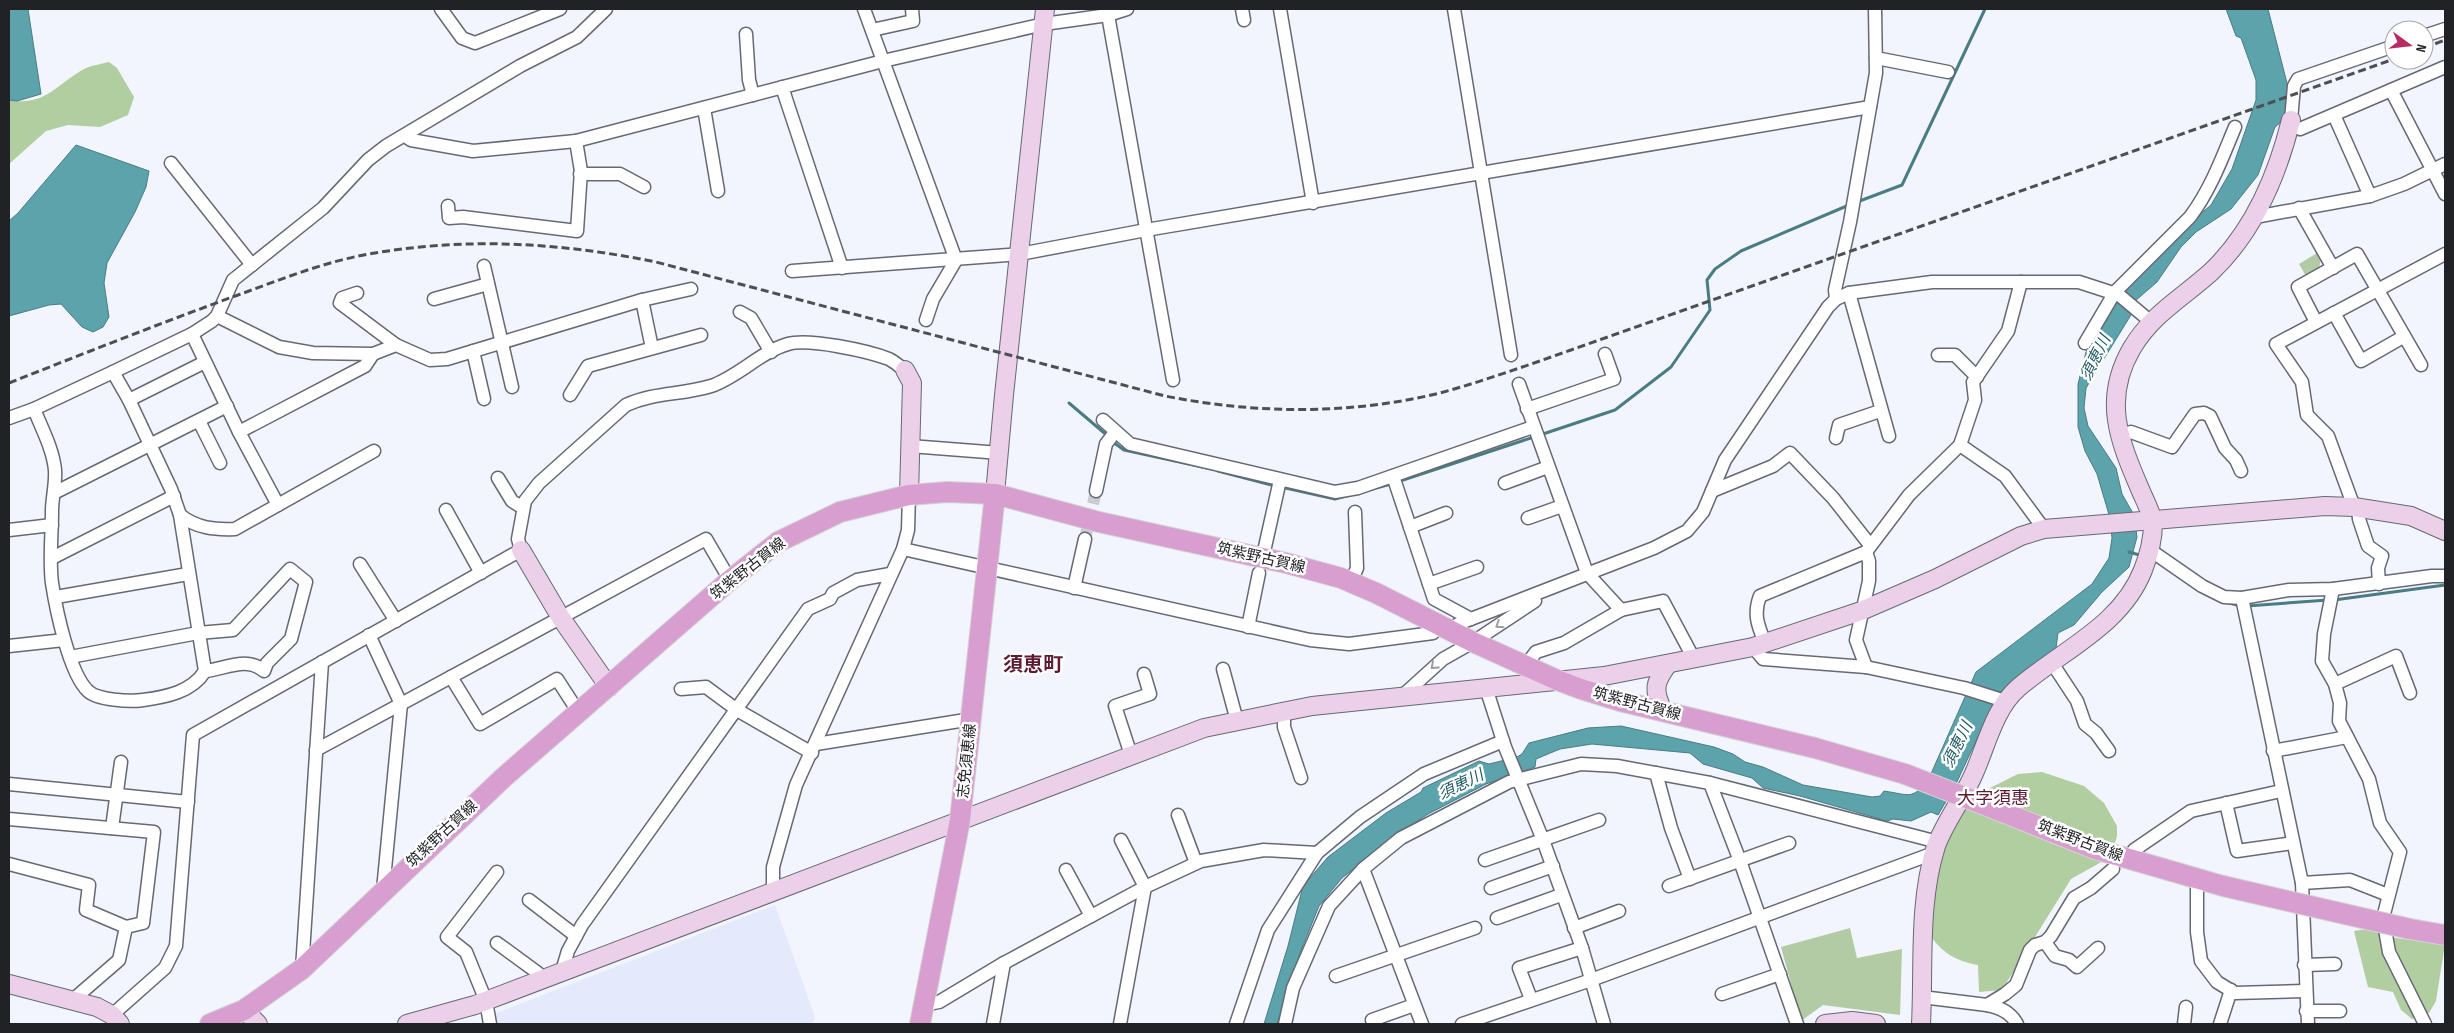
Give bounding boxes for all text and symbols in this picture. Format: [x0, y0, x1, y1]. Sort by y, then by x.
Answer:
north arrow [2384, 20, 2434, 70]
text: N [2412, 42, 2430, 54]
water label: 須恵川 [2077, 330, 2116, 384]
street label: 筑紫野古賀線 [707, 534, 789, 604]
street label: 筑紫野古賀線 [1215, 539, 1307, 577]
one-way arrow [1495, 619, 1505, 628]
district label: 須恵町 [1003, 653, 1063, 677]
one-way arrow [1431, 661, 1440, 670]
street label: 筑紫野古賀線 [1591, 683, 1683, 725]
water label: 須恵川 [1939, 717, 1978, 771]
street label: 志免須恵線 [954, 723, 980, 799]
water label: 須恵川 [1435, 765, 1489, 804]
district label: 大字須惠 [1957, 788, 2029, 809]
street label: 筑紫野古賀線 [403, 796, 481, 872]
street label: 筑紫野古賀線 [2035, 816, 2125, 866]

